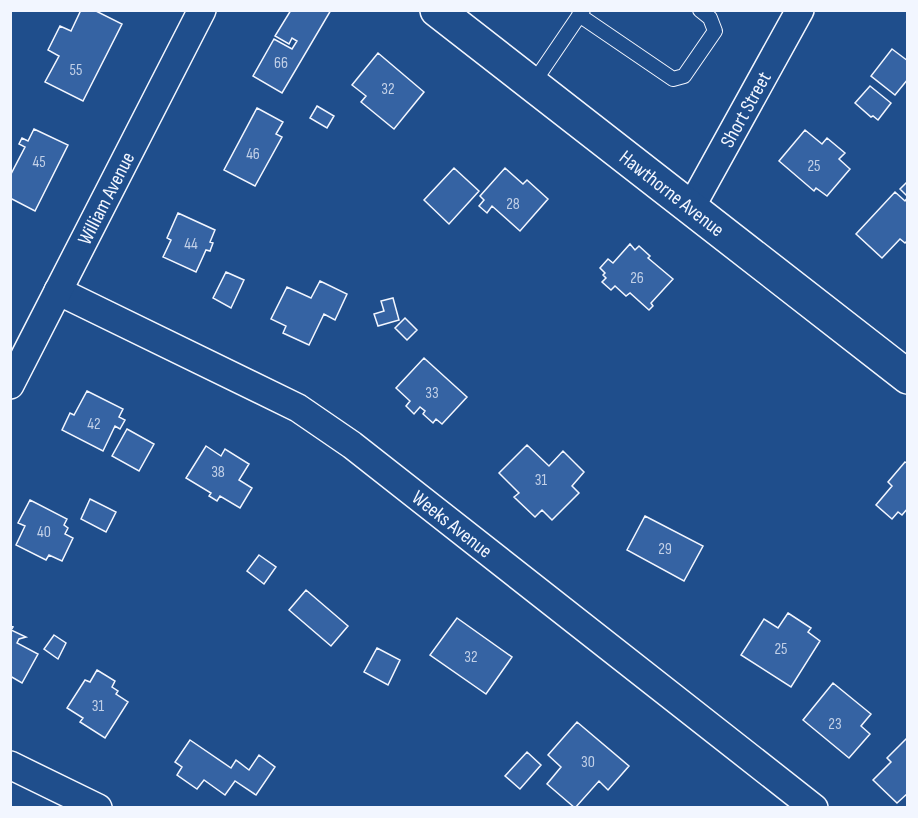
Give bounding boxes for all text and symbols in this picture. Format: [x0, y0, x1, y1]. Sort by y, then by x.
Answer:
house number: 66 [274, 54, 288, 73]
house number: 55 [70, 61, 82, 80]
street label: Short Street [715, 68, 777, 152]
house number: 32 [381, 80, 395, 99]
house number: 46 [246, 145, 260, 164]
street label: Hawthorne Avenue [614, 146, 729, 242]
street label: William Avenue [73, 148, 140, 249]
house number: 45 [32, 153, 46, 172]
house number: 25 [807, 157, 821, 176]
house number: 28 [506, 195, 520, 214]
house number: 44 [184, 235, 198, 254]
house number: 26 [630, 269, 644, 288]
house number: 33 [425, 384, 439, 403]
house number: 42 [87, 415, 101, 434]
house number: 38 [211, 463, 225, 482]
house number: 31 [535, 471, 548, 490]
street label: Weeks Avenue [407, 486, 497, 564]
house number: 40 [37, 523, 51, 542]
house number: 29 [658, 540, 672, 559]
house number: 25 [774, 640, 788, 659]
house number: 32 [464, 648, 478, 667]
house number: 31 [92, 697, 105, 716]
house number: 23 [828, 715, 842, 734]
house number: 30 [581, 753, 595, 772]

